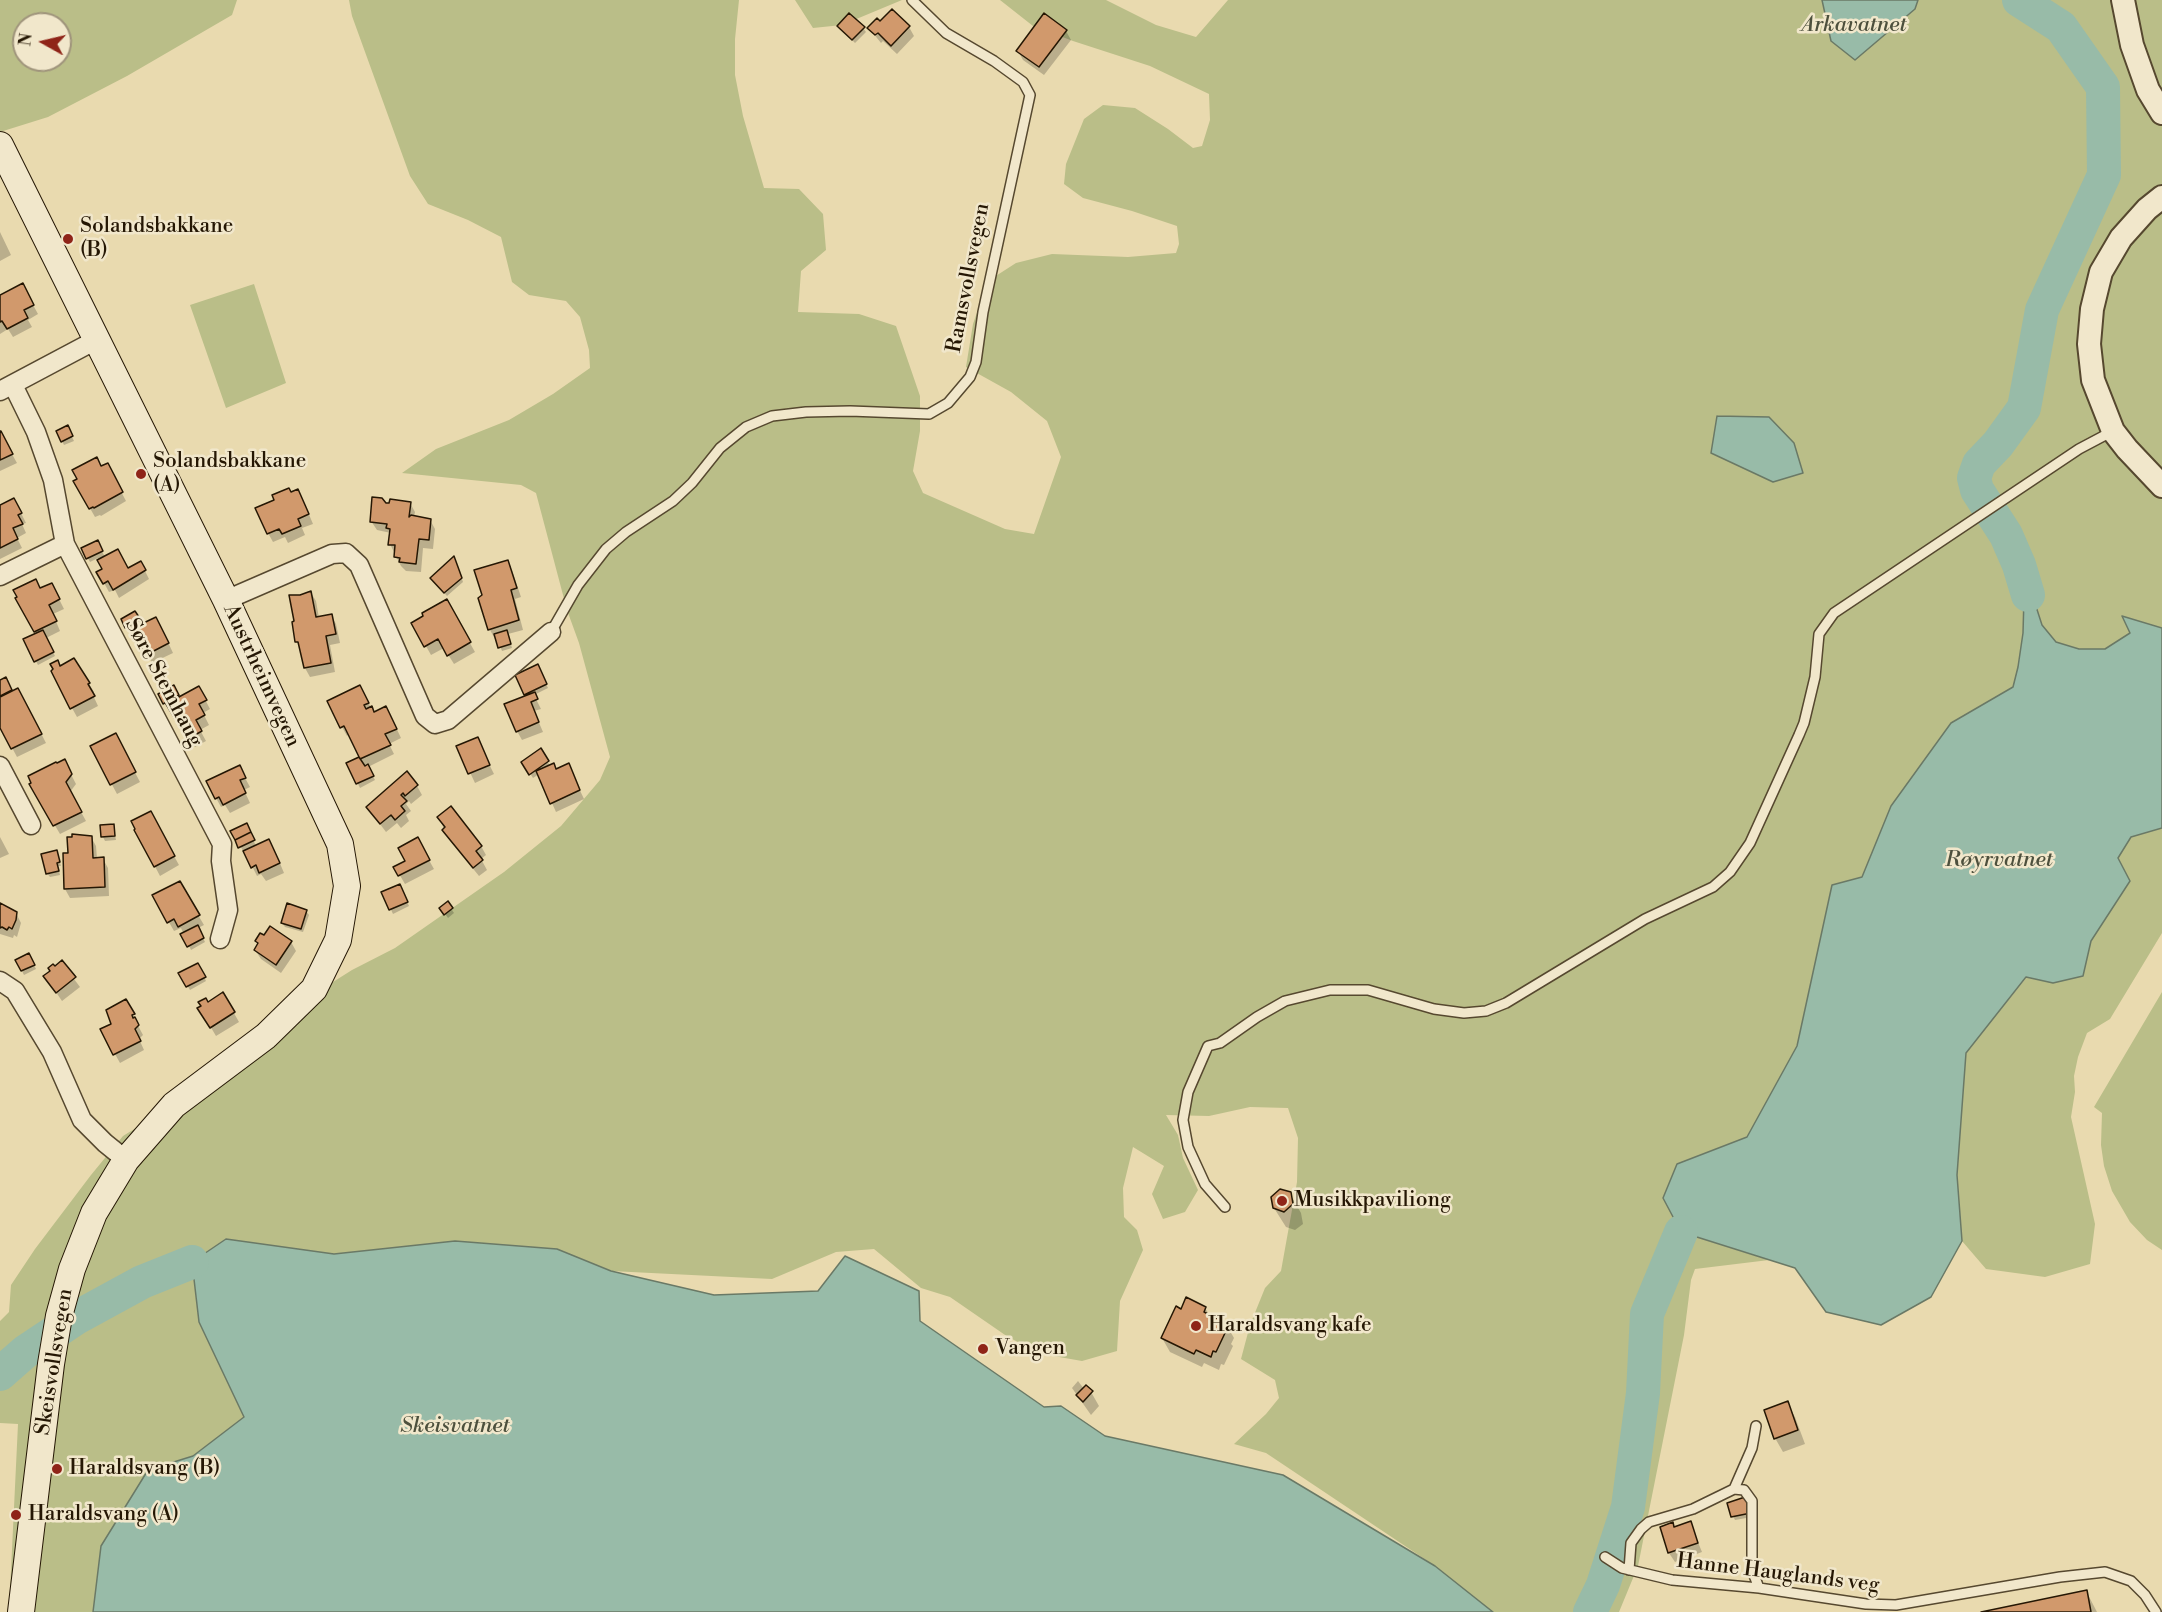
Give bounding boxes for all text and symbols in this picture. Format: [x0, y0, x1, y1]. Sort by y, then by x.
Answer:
north arrow [12, 12, 72, 72]
water label: Arkavatnet [1801, 13, 1907, 39]
text: N [15, 32, 37, 47]
street label: Ramsvollsvegen [942, 201, 996, 355]
place label: Solandsbakkane (B) [80, 214, 233, 264]
marker: Solandsbakkane (B) [61, 232, 75, 246]
place label: Solandsbakkane (A) [153, 449, 306, 499]
marker: Solandsbakkane (A) [134, 467, 148, 481]
street label: Austrheimvegen [217, 601, 305, 751]
street label: Søre Stemhaug [119, 614, 207, 752]
water label: Røyrvatnet [1945, 848, 2053, 874]
place label: Musikkpaviliong [1294, 1188, 1451, 1214]
marker: Musikkpaviliong [1275, 1194, 1289, 1208]
street label: Skeisvollsvegen [31, 1287, 79, 1437]
place label: Haraldsvang kafe [1208, 1313, 1372, 1339]
marker: Haraldsvang kafe [1189, 1319, 1203, 1333]
place label: Vangen [995, 1336, 1065, 1362]
marker: Vangen [976, 1342, 990, 1356]
water label: Skeisvatnet [400, 1414, 510, 1440]
place label: Haraldsvang (B) [69, 1456, 220, 1482]
marker: Haraldsvang (B) [50, 1462, 64, 1476]
place label: Haraldsvang (A) [28, 1502, 179, 1528]
marker: Haraldsvang (A) [9, 1508, 23, 1522]
street label: Hanne Hauglands veg [1675, 1549, 1881, 1599]

